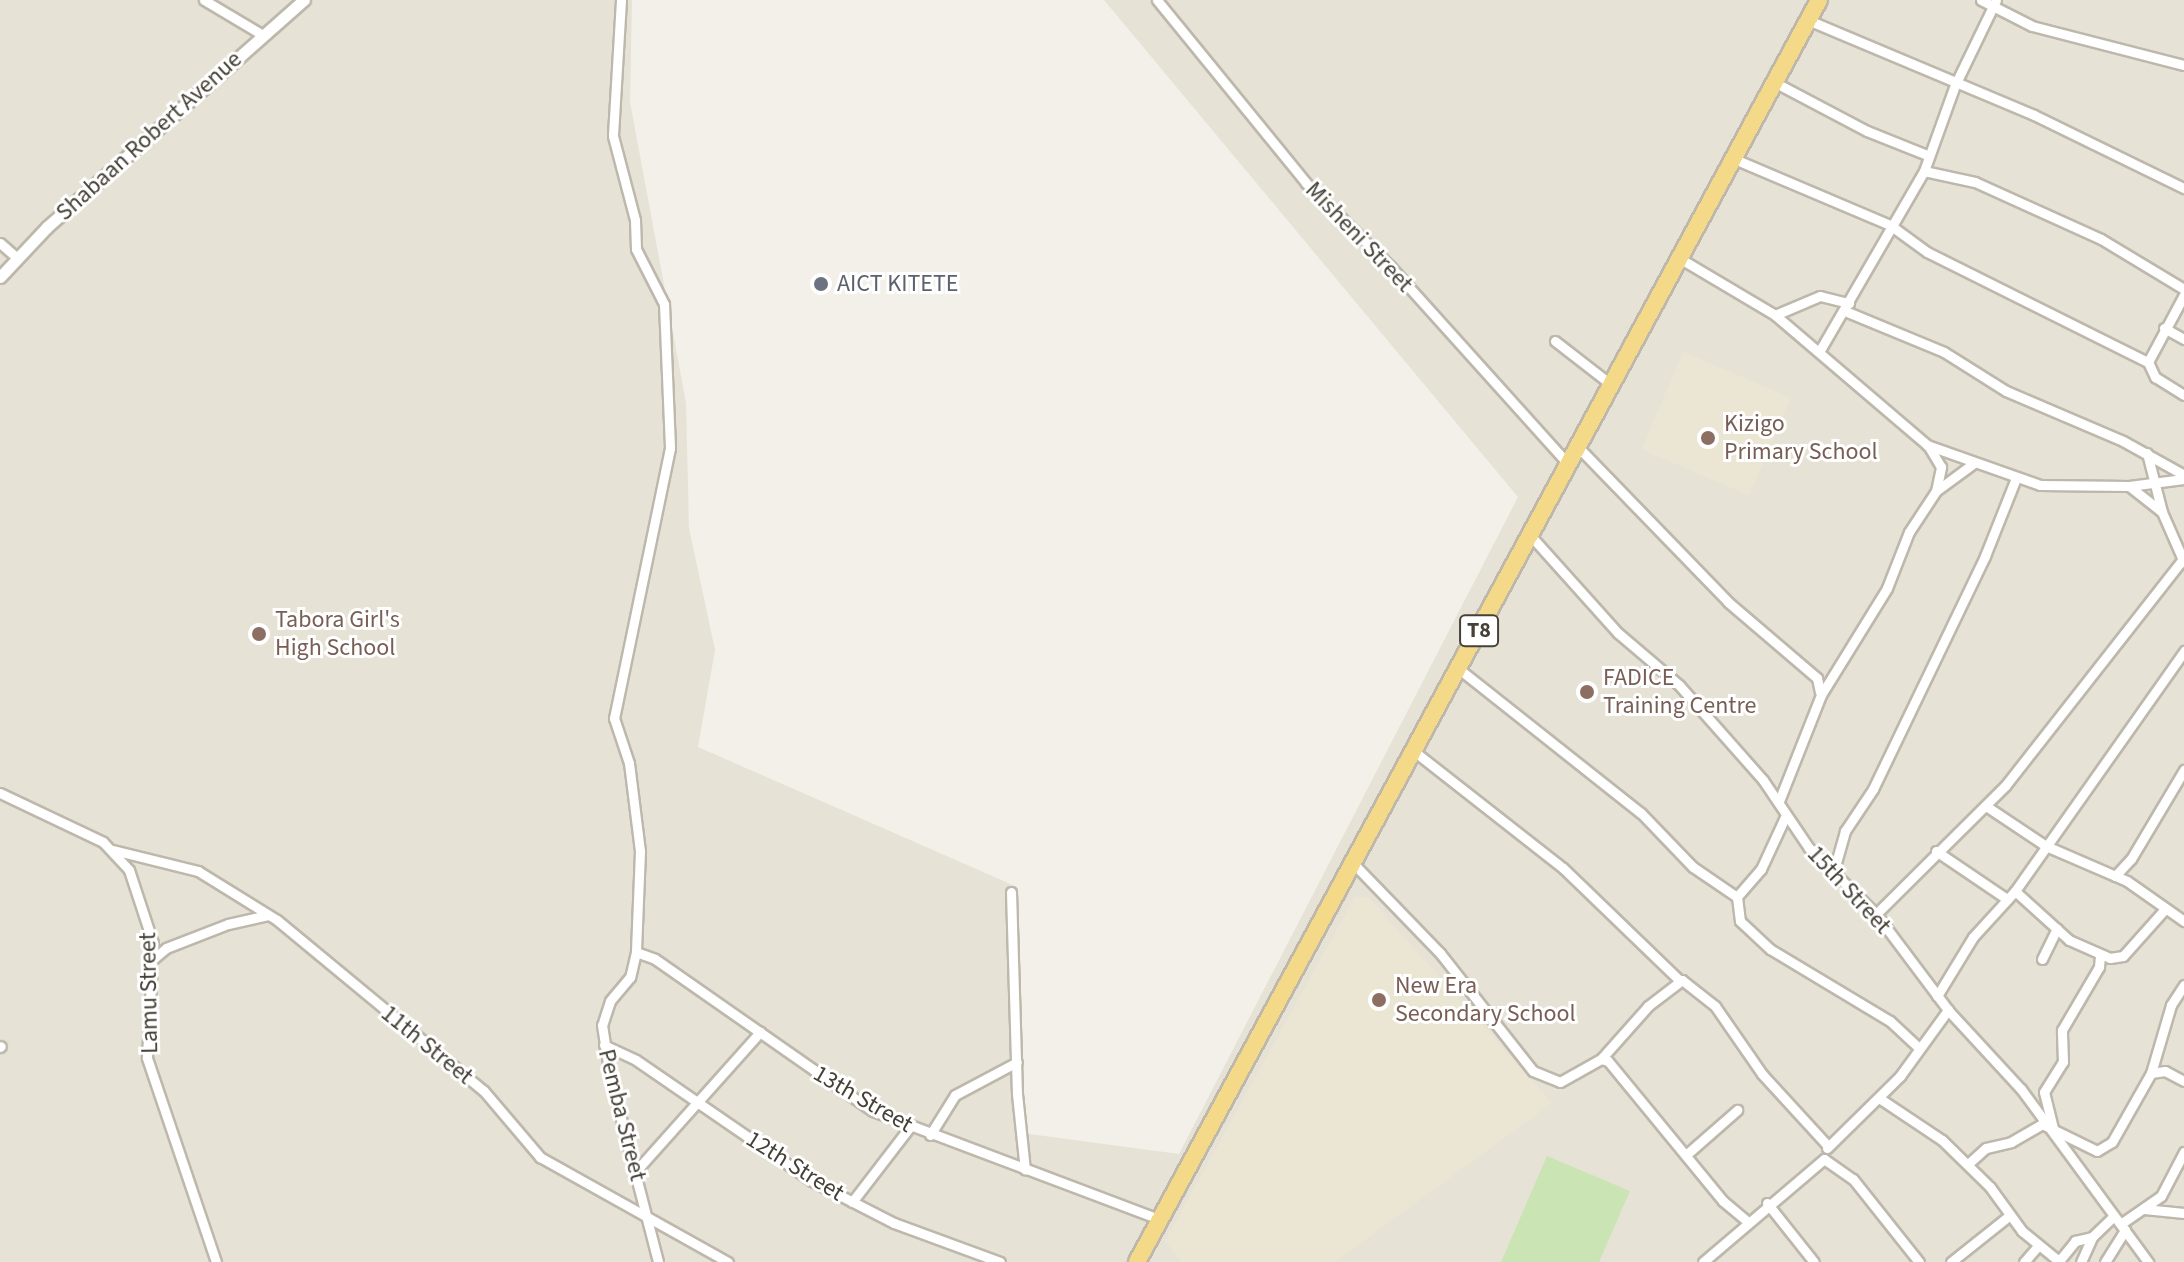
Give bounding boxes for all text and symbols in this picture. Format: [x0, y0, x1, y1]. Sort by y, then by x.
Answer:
street label: Shabaan Robert Avenue [50, 45, 248, 227]
street label: Misheni Street [1299, 176, 1419, 298]
place label: AICT KITETE [837, 270, 959, 298]
marker: AICT KITETE [812, 275, 830, 293]
place label: Kizigo Primary School [1724, 410, 1878, 466]
marker: Kizigo Primary School [1699, 429, 1717, 447]
place label: Tabora Girl's High School [275, 606, 400, 662]
road number: T8 [1459, 613, 1499, 649]
marker: Tabora Girl's High School [250, 625, 268, 643]
place label: FADICE Training Centre [1603, 664, 1756, 720]
marker: FADICE Training Centre [1578, 683, 1596, 701]
street label: 15th Street [1801, 840, 1897, 940]
street label: Lamu Street [134, 932, 164, 1054]
place label: New Era Secondary School [1395, 972, 1576, 1028]
marker: New Era Secondary School [1370, 991, 1388, 1009]
street label: 11th Street [375, 999, 479, 1091]
street label: Pemba Street [592, 1046, 652, 1184]
street label: 13th Street [808, 1059, 918, 1139]
street label: 12th Street [741, 1125, 849, 1207]

